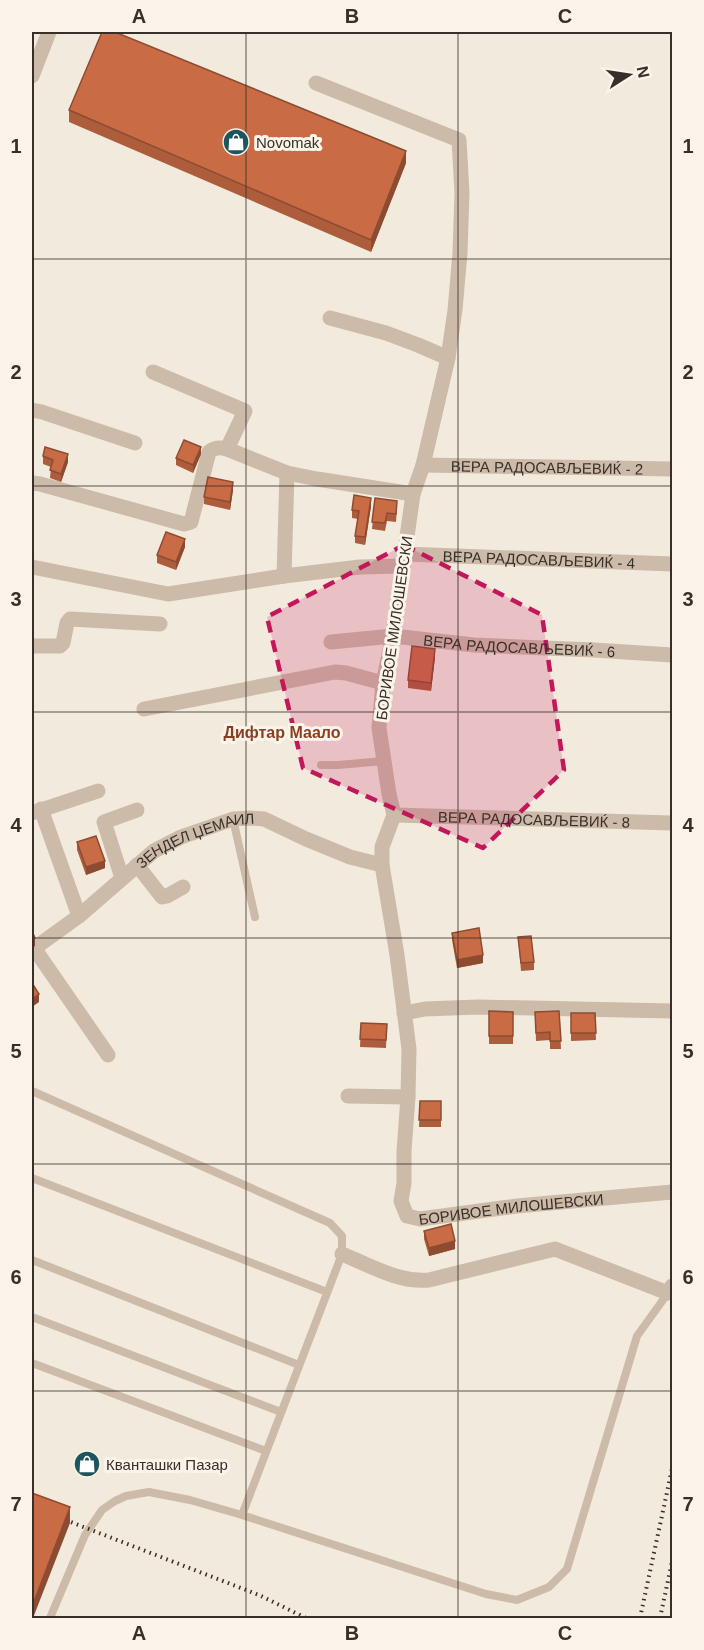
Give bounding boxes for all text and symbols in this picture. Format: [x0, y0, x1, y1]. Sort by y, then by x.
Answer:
text: A [132, 5, 146, 27]
text: B [345, 5, 359, 27]
text: C [558, 5, 572, 27]
north arrow [599, 45, 659, 105]
text: N [634, 65, 653, 79]
shop icon: Novomak [221, 127, 251, 157]
place label: Novomak [256, 134, 320, 151]
text: 1 [10, 135, 22, 157]
text: 1 [682, 135, 694, 157]
text: 2 [10, 361, 22, 383]
text: 2 [682, 361, 694, 383]
street label: ВЕРА РАДОСАВЉЕВИЌ - 2 [451, 457, 643, 477]
street label: БОРИВОЕ МИЛОШЕВСКИ [373, 535, 415, 721]
street label: ВЕРА РАДОСАВЉЕВИЌ - 4 [443, 547, 635, 571]
text: 3 [10, 588, 22, 610]
text: 3 [682, 588, 694, 610]
street label: ВЕРА РАДОСАВЉЕВИЌ - 6 [422, 631, 616, 660]
district label: Дифтар Маало [223, 724, 341, 741]
street label: ВЕРА РАДОСАВЉЕВИЌ - 8 [438, 808, 630, 830]
street label: ЗЕНДЕЛ ЏЕМАИЛ [132, 809, 255, 871]
text: 4 [10, 814, 22, 836]
text: 4 [682, 814, 694, 836]
text: 5 [10, 1040, 22, 1062]
text: 5 [682, 1040, 694, 1062]
street label: БОРИВОЕ МИЛОШЕВСКИ [417, 1190, 604, 1228]
text: 6 [10, 1266, 22, 1288]
text: 6 [682, 1266, 694, 1288]
shop icon: Кванташки Пазар [72, 1449, 102, 1479]
place label: Кванташки Пазар [106, 1456, 228, 1473]
text: 7 [10, 1493, 22, 1515]
text: 7 [682, 1493, 694, 1515]
text: A [132, 1622, 146, 1644]
text: B [345, 1622, 359, 1644]
text: C [558, 1622, 572, 1644]

